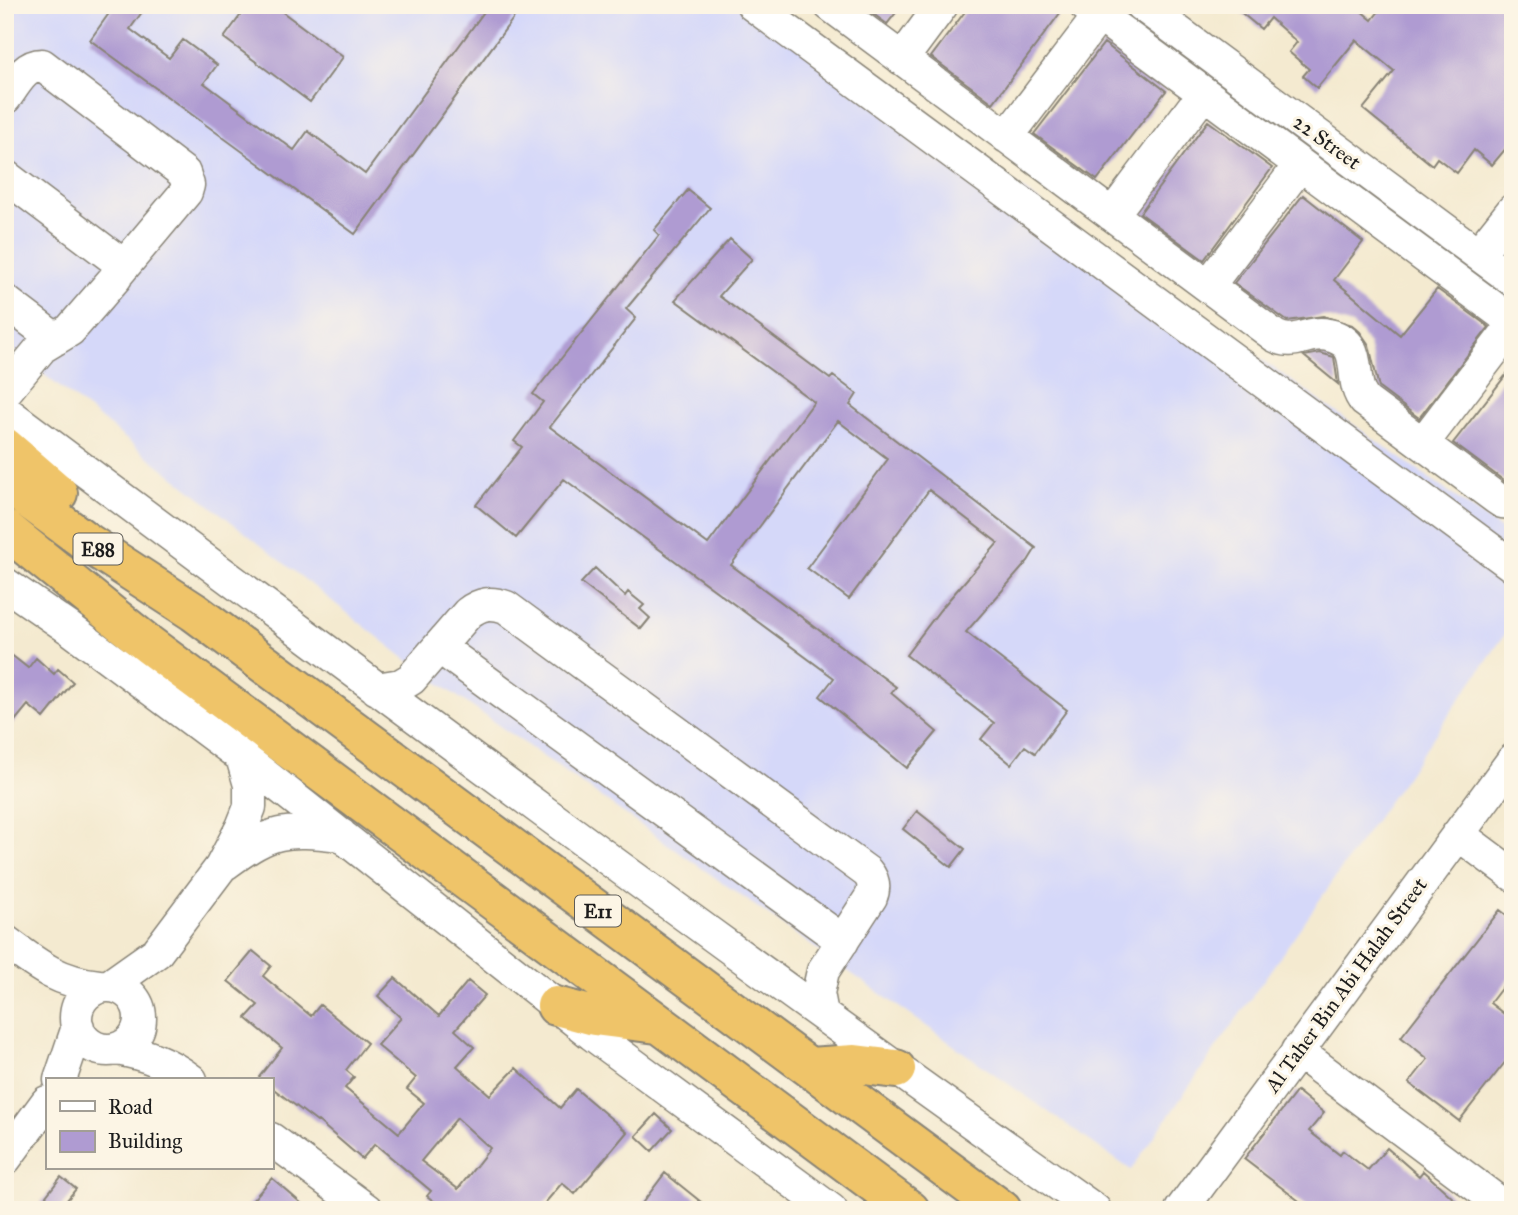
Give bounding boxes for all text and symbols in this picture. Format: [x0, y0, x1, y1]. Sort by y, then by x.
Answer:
street label: 22 Street [1288, 109, 1366, 176]
road number: E88 [74, 534, 122, 564]
street label: Al Taher Bin Abi Halah Street [1259, 872, 1433, 1098]
road number: E11 [575, 896, 621, 926]
legend [46, 1078, 273, 1170]
text: Road [108, 1094, 153, 1120]
text: Building [108, 1128, 182, 1154]

